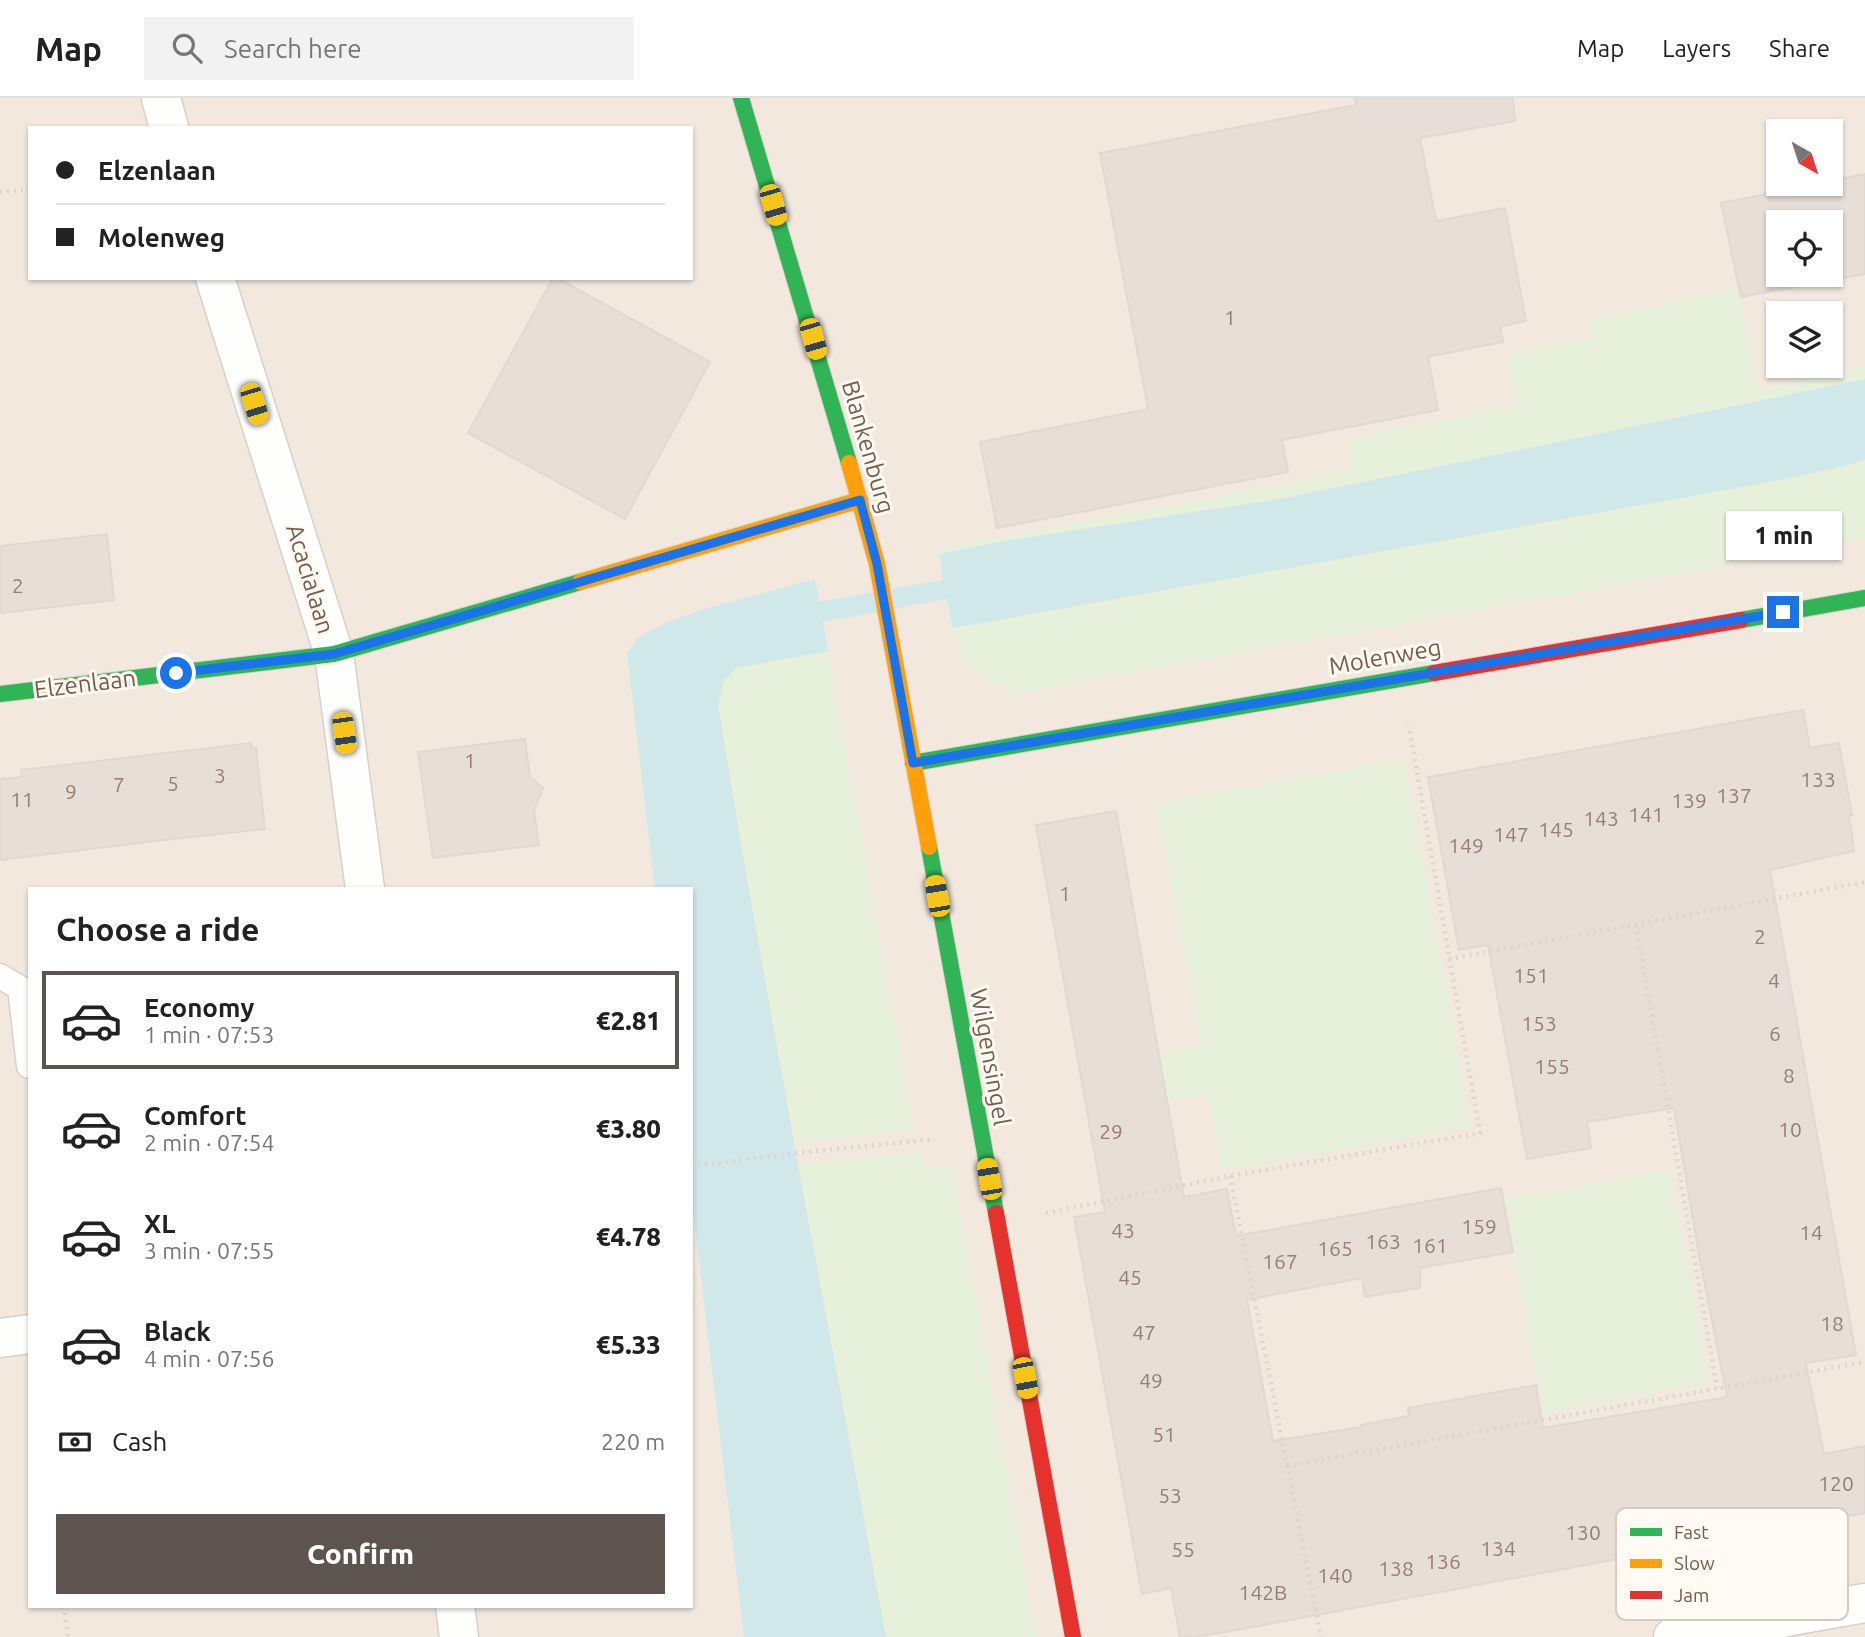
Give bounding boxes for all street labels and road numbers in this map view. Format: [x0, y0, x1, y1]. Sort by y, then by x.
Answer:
street label: Blankenburg [837, 377, 900, 516]
street label: Acacialaan [281, 521, 340, 637]
street label: Molenweg [1327, 633, 1443, 680]
street label: Elzenlaan [33, 664, 137, 703]
street label: Wilgensingel [965, 986, 1016, 1128]

